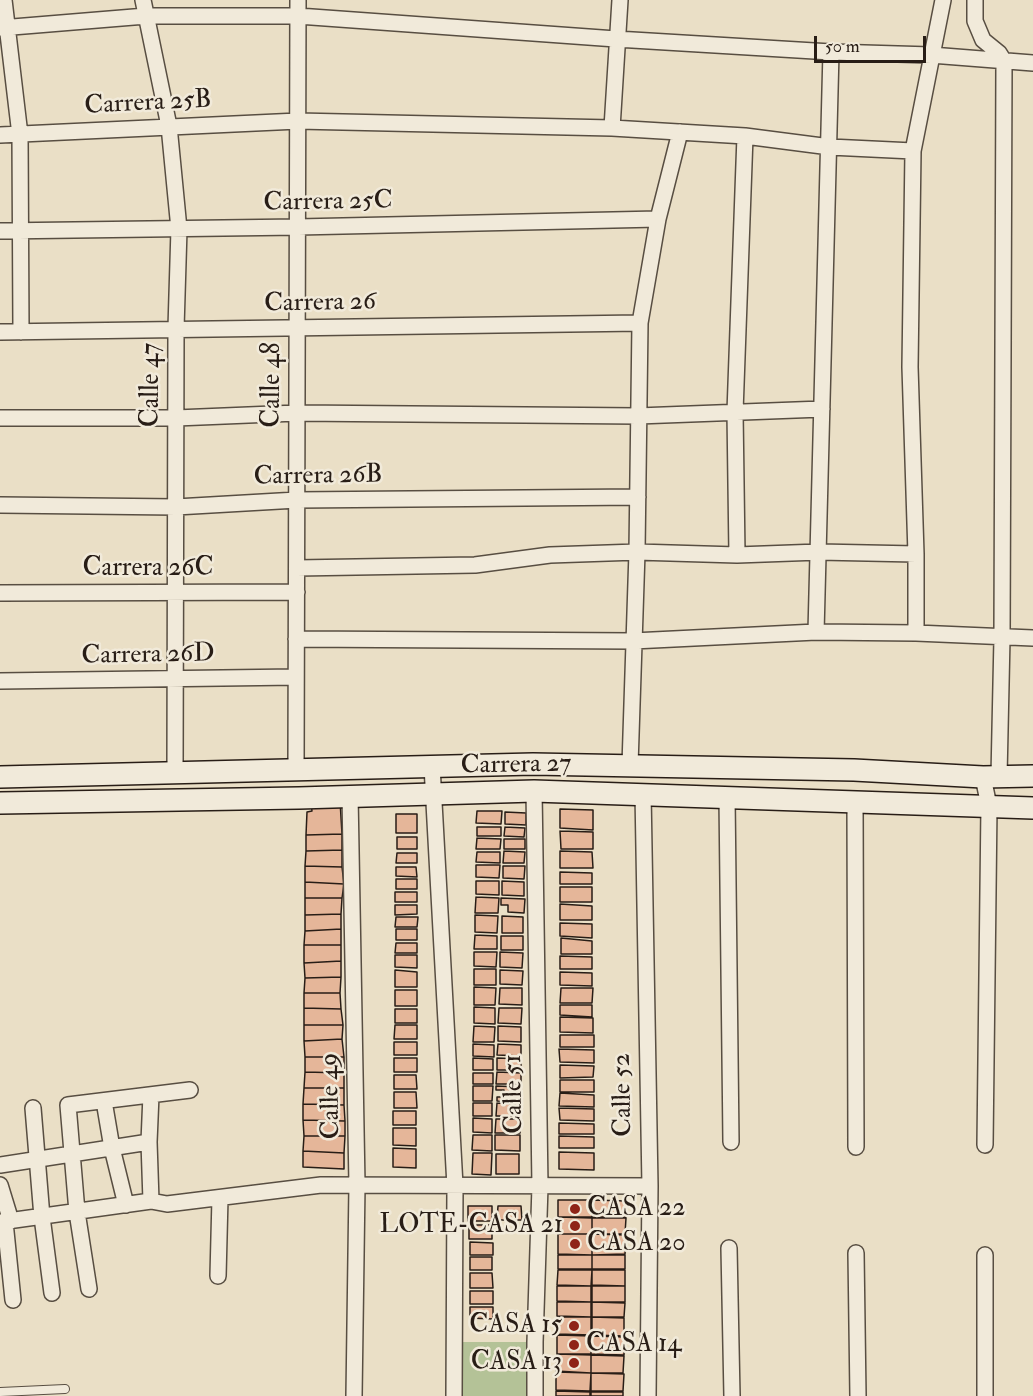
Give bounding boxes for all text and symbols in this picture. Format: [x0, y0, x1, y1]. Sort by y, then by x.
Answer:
scale bar [817, 24, 930, 62]
text: 50 m [825, 35, 860, 58]
street label: Carrera 25B [84, 85, 212, 123]
street label: Carrera 25C [263, 186, 393, 220]
street label: Carrera 26 [264, 287, 376, 321]
street label: Calle 48 [257, 342, 289, 428]
street label: Calle 47 [136, 343, 168, 427]
street label: Carrera 26B [253, 460, 383, 494]
street label: Carrera 26C [83, 553, 213, 585]
street label: Carrera 26D [81, 639, 215, 673]
street label: Carrera 27 [460, 749, 572, 783]
street label: Calle 49 [316, 1052, 348, 1140]
street label: Calle 52 [608, 1053, 640, 1137]
street label: Calle 51 [499, 1054, 531, 1134]
place label: CASA 22 [587, 1193, 685, 1225]
marker: CASA 22 [568, 1202, 582, 1216]
place label: LOTE-CASA 21 [380, 1210, 563, 1242]
marker: LOTE-CASA 21 [568, 1219, 582, 1233]
place label: CASA 20 [587, 1228, 686, 1260]
marker: CASA 20 [568, 1237, 582, 1251]
place label: CASA 15 [469, 1310, 562, 1342]
marker: CASA 15 [567, 1319, 581, 1333]
place label: CASA 14 [586, 1329, 681, 1361]
marker: CASA 14 [567, 1338, 581, 1352]
place label: CASA 13 [471, 1347, 562, 1379]
marker: CASA 13 [567, 1356, 581, 1370]

